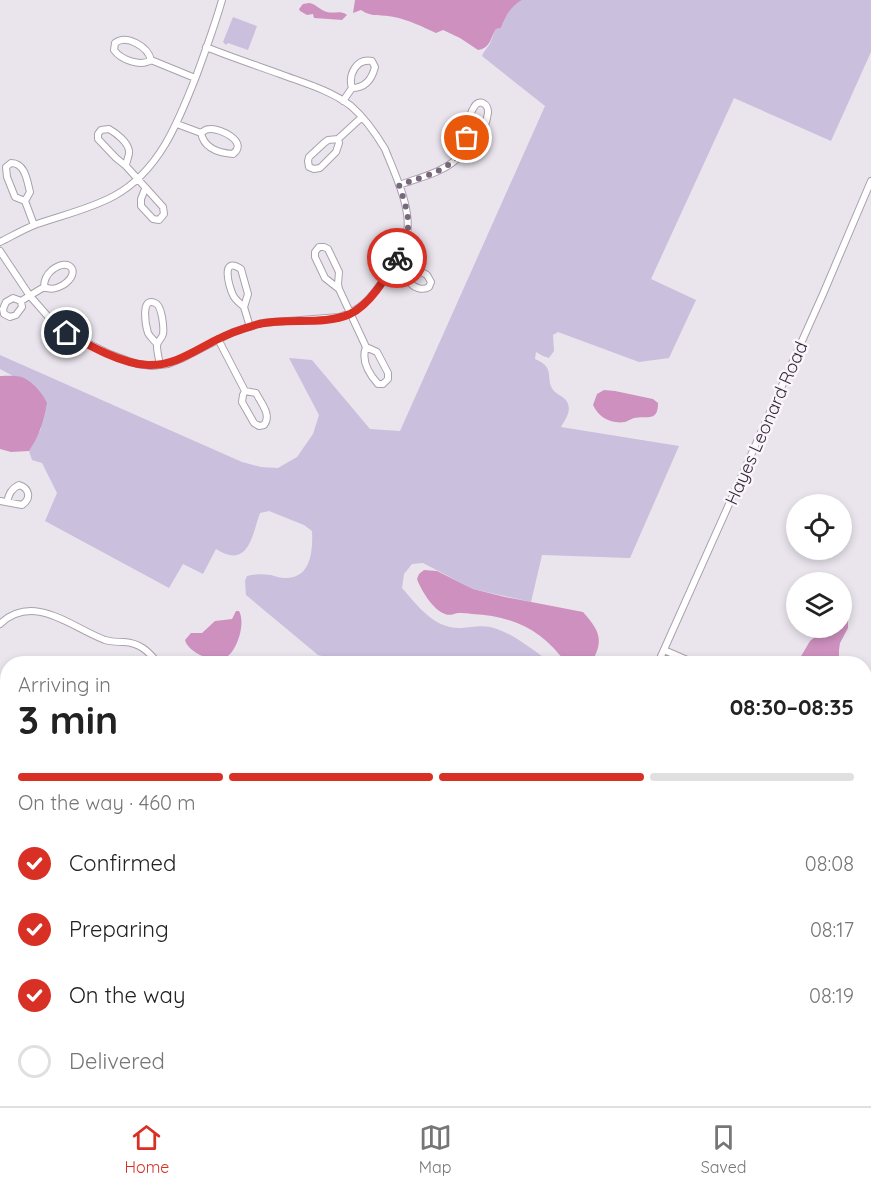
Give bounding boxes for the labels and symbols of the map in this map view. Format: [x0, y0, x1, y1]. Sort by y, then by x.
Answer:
pin [441, 112, 492, 163]
courier [367, 228, 427, 288]
pin [41, 307, 92, 358]
street label: Hayes Leonard Road [720, 338, 812, 508]

